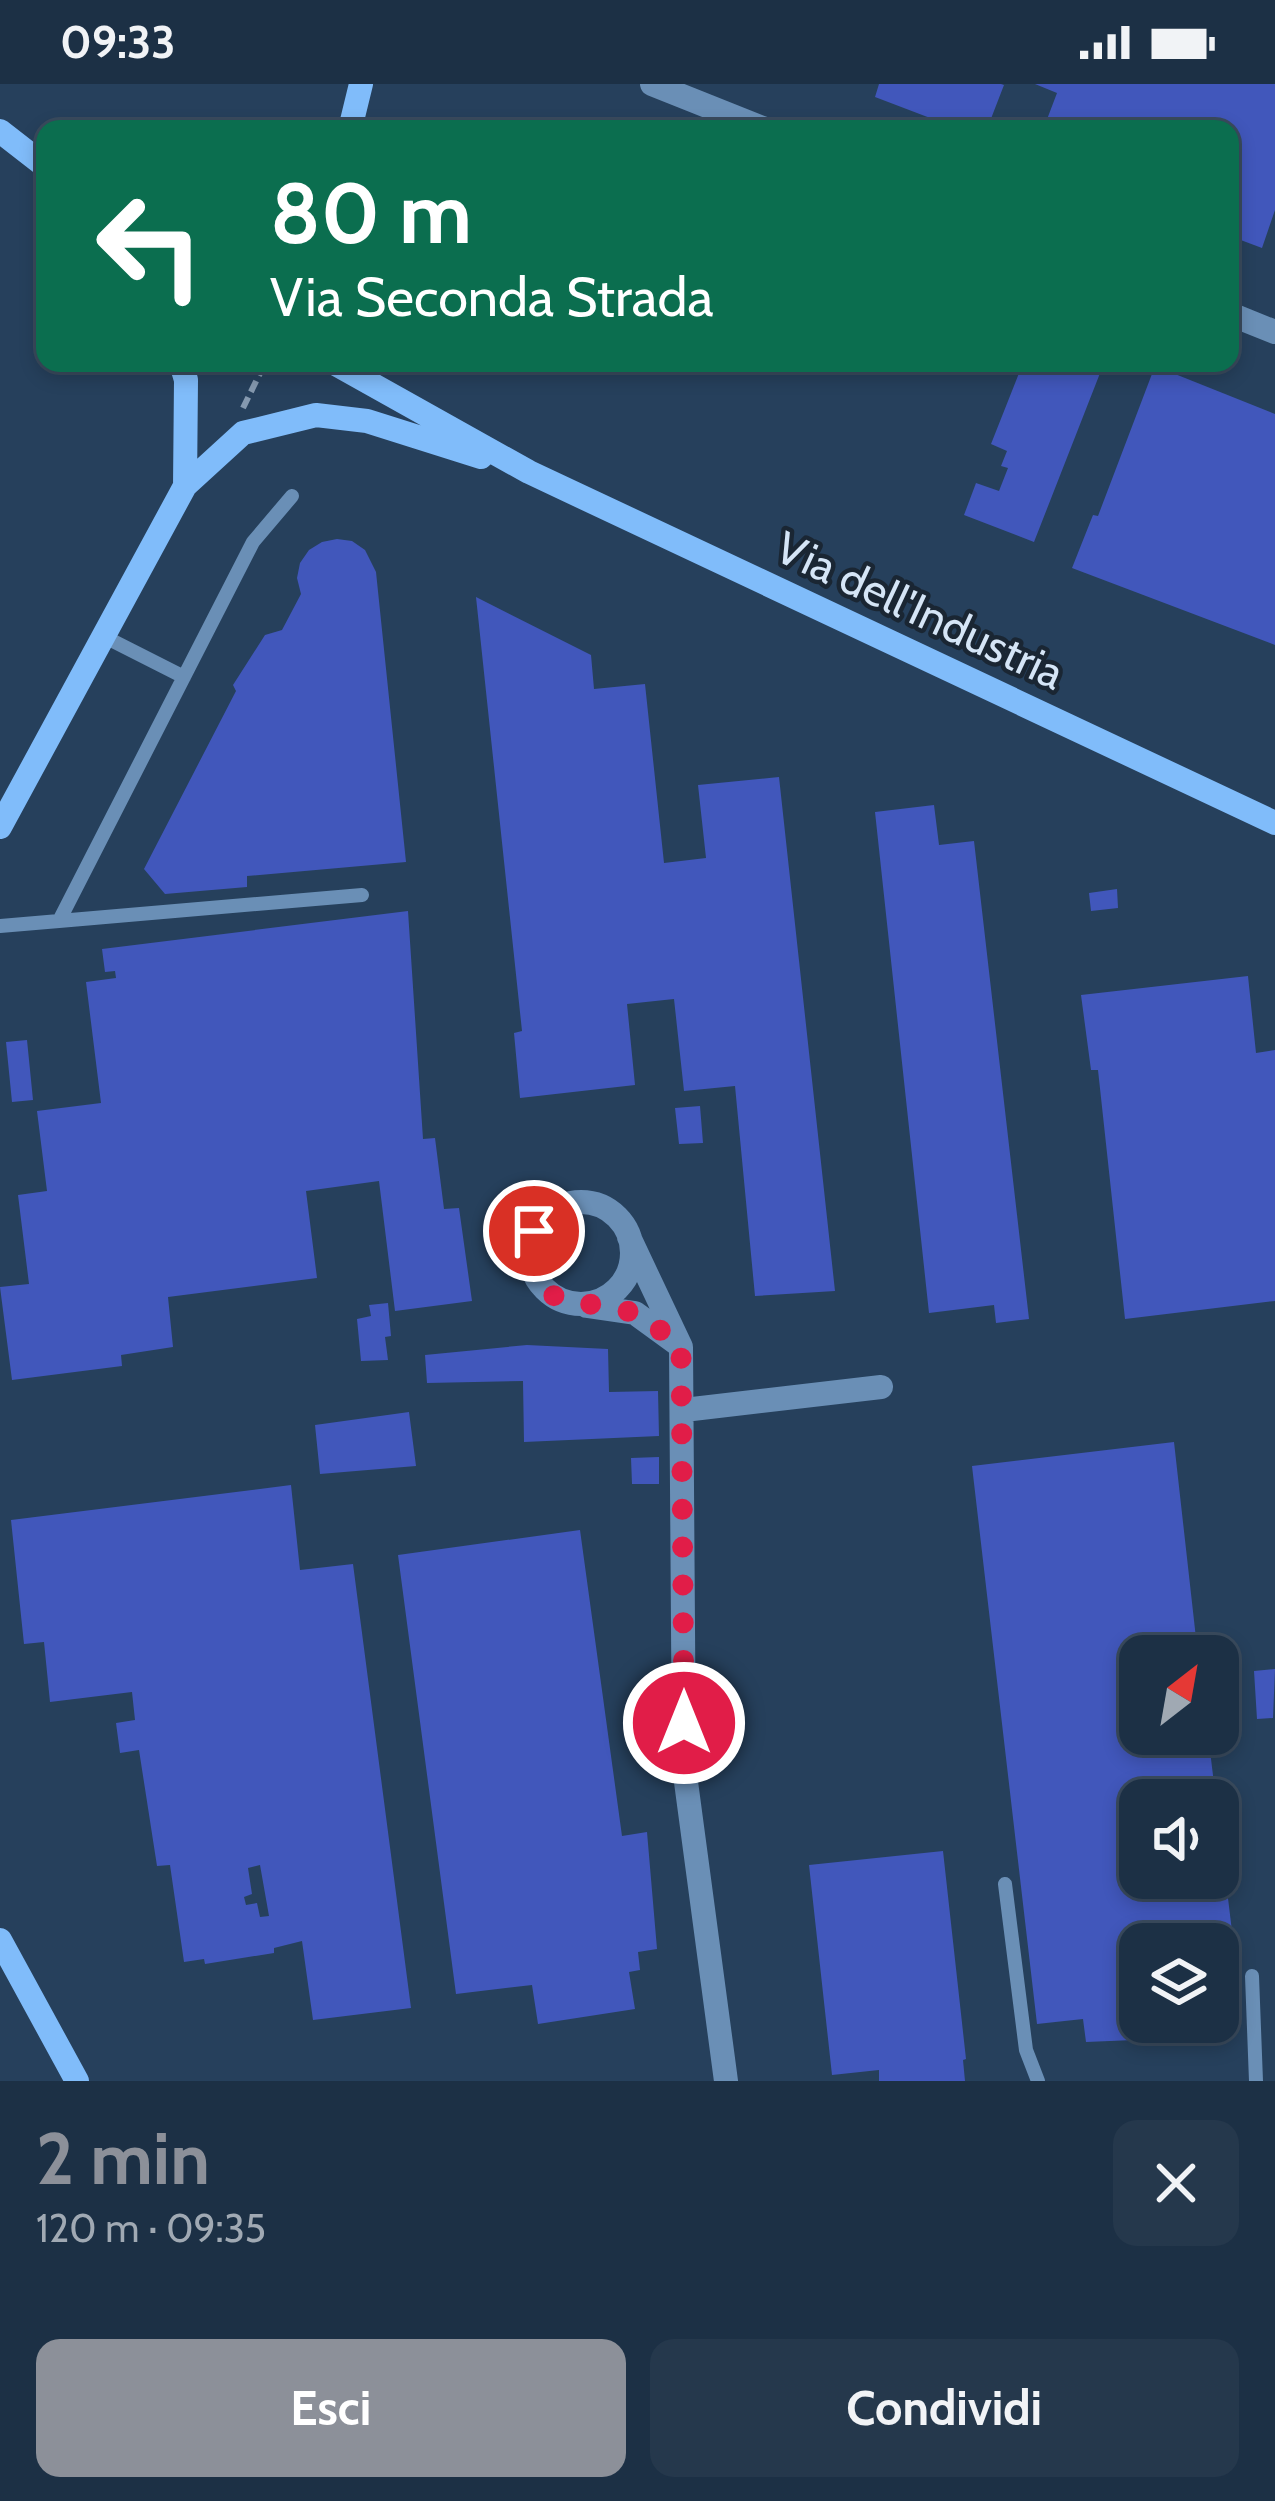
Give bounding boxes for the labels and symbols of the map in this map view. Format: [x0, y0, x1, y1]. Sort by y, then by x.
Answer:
street label: Via dell'Industria [768, 520, 1073, 700]
pin [483, 1180, 585, 1282]
north arrow [1119, 1635, 1239, 1755]
position arrow [621, 1660, 747, 1786]

